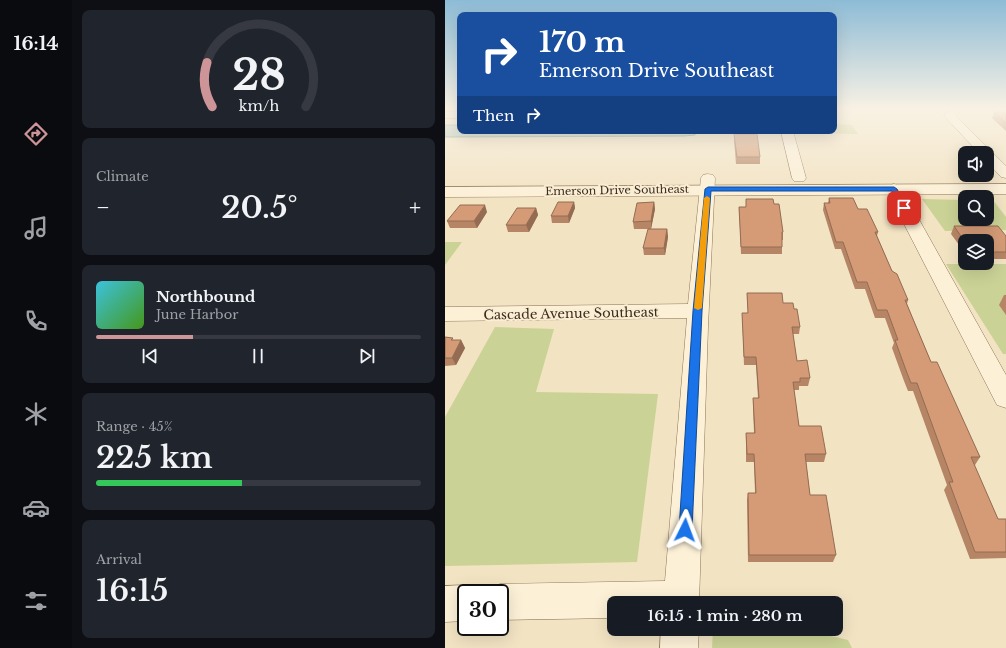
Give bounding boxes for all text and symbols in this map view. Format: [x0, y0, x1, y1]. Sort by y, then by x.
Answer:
text: 170 m [539, 25, 625, 60]
icon: right [473, 28, 525, 80]
text: 16:14 [14, 33, 58, 55]
text: 28 [232, 50, 285, 101]
text: Emerson Drive Southeast [539, 60, 774, 82]
text: km/h [238, 96, 279, 114]
icon: right [522, 104, 544, 126]
text: Then [473, 106, 514, 125]
icon: directions [22, 120, 50, 148]
map controls [958, 146, 994, 270]
button: sound [958, 146, 994, 182]
text: Climate [96, 168, 149, 185]
street label: Emerson Drive Southeast [545, 182, 690, 198]
text: 20.5° [221, 189, 298, 226]
button: search [958, 190, 994, 226]
pin [887, 191, 921, 225]
text: − [96, 194, 110, 221]
text: + [409, 194, 421, 221]
icon: arrive [893, 197, 915, 219]
icon: music [22, 214, 50, 242]
button: layers [958, 234, 994, 270]
text: Northbound [156, 287, 255, 306]
street label: Cascade Avenue Southeast [483, 303, 659, 324]
text: June Harbor [156, 306, 238, 323]
icon: phone [22, 307, 50, 335]
icon: previous [139, 345, 161, 367]
icon: pause [247, 345, 269, 367]
icon: next [356, 345, 378, 367]
icon: climate [22, 400, 50, 428]
text: Range · 45% [96, 418, 172, 435]
text: 225 km [96, 439, 213, 476]
icon: car [22, 494, 50, 522]
position arrow [664, 509, 706, 551]
text: Arrival [96, 551, 142, 568]
text: 16:15 [96, 572, 168, 609]
speed limit sign: 30 [457, 584, 509, 636]
icon: filters [22, 587, 50, 615]
text: 16:15 · 1 min · 280 m [648, 606, 802, 625]

